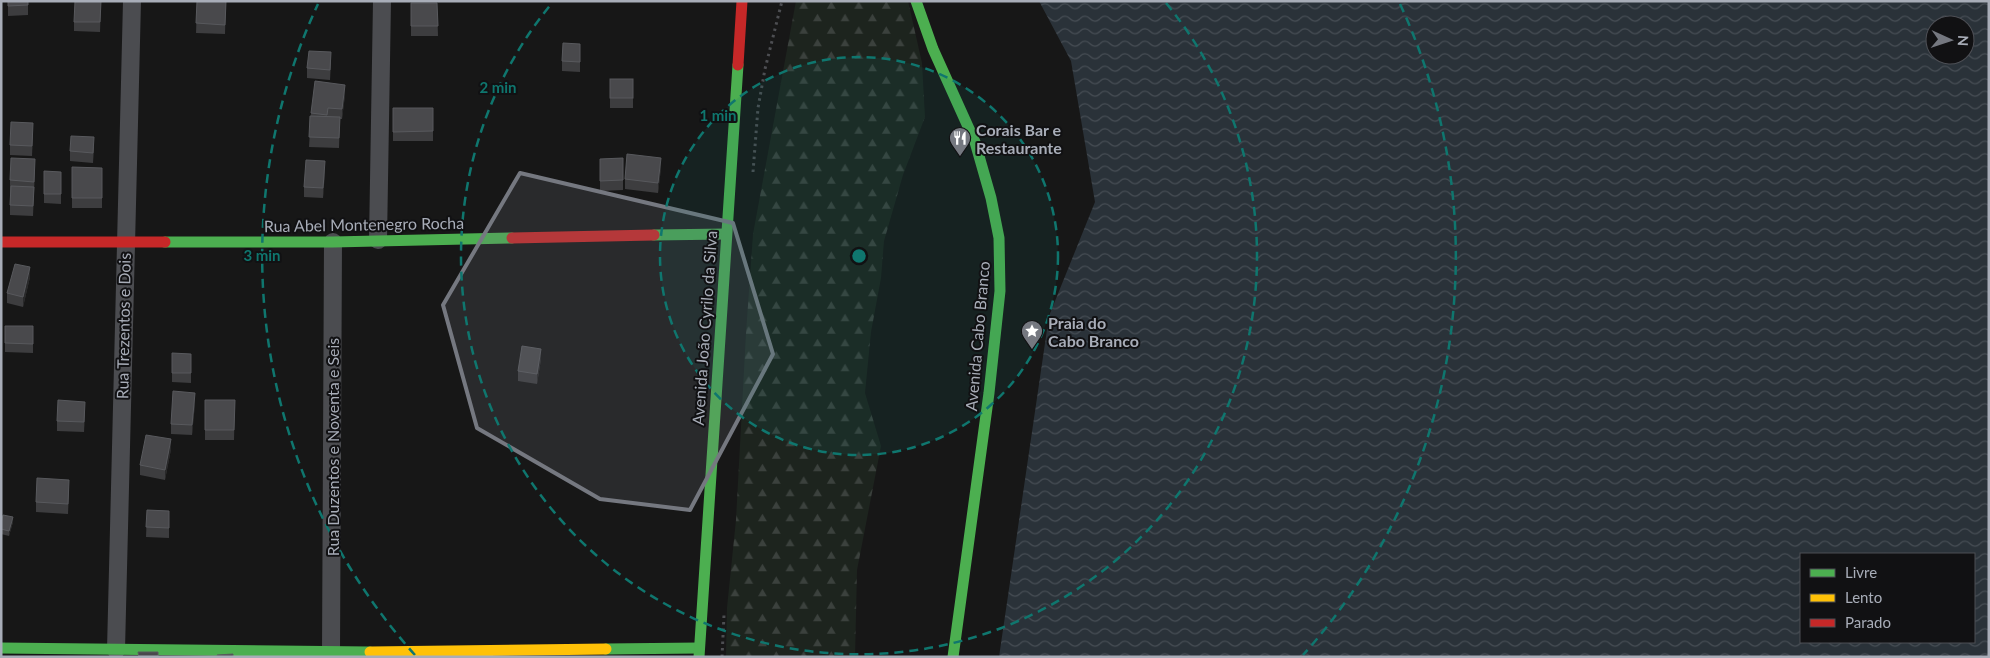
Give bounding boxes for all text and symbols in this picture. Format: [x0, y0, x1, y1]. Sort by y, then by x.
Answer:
north arrow [1925, 15, 1975, 65]
text: N [1955, 35, 1972, 47]
text: 2 min [479, 78, 517, 96]
text: 1 min [699, 106, 737, 124]
place label: Corais Bar e Restaurante [976, 120, 1062, 157]
restaurant icon: Corais Bar e Restaurante [948, 126, 972, 157]
street label: Rua Abel Montenegro Rocha [264, 213, 464, 235]
street label: Avenida João Cyrilo da Silva [688, 230, 720, 426]
text: 3 min [243, 246, 281, 264]
centre of rings [850, 247, 868, 265]
street label: Rua Trezentos e Dois [112, 253, 134, 399]
street label: Avenida Cabo Branco [961, 260, 993, 412]
place label: Praia do Cabo Branco [1048, 313, 1139, 350]
place icon: Praia do Cabo Branco [1020, 319, 1044, 350]
street label: Rua Duzentos e Noventa e Seis [323, 338, 342, 556]
legend [1800, 553, 1975, 643]
text: Livre [1845, 563, 1877, 581]
text: Lento [1845, 588, 1882, 606]
text: Parado [1845, 613, 1891, 631]

